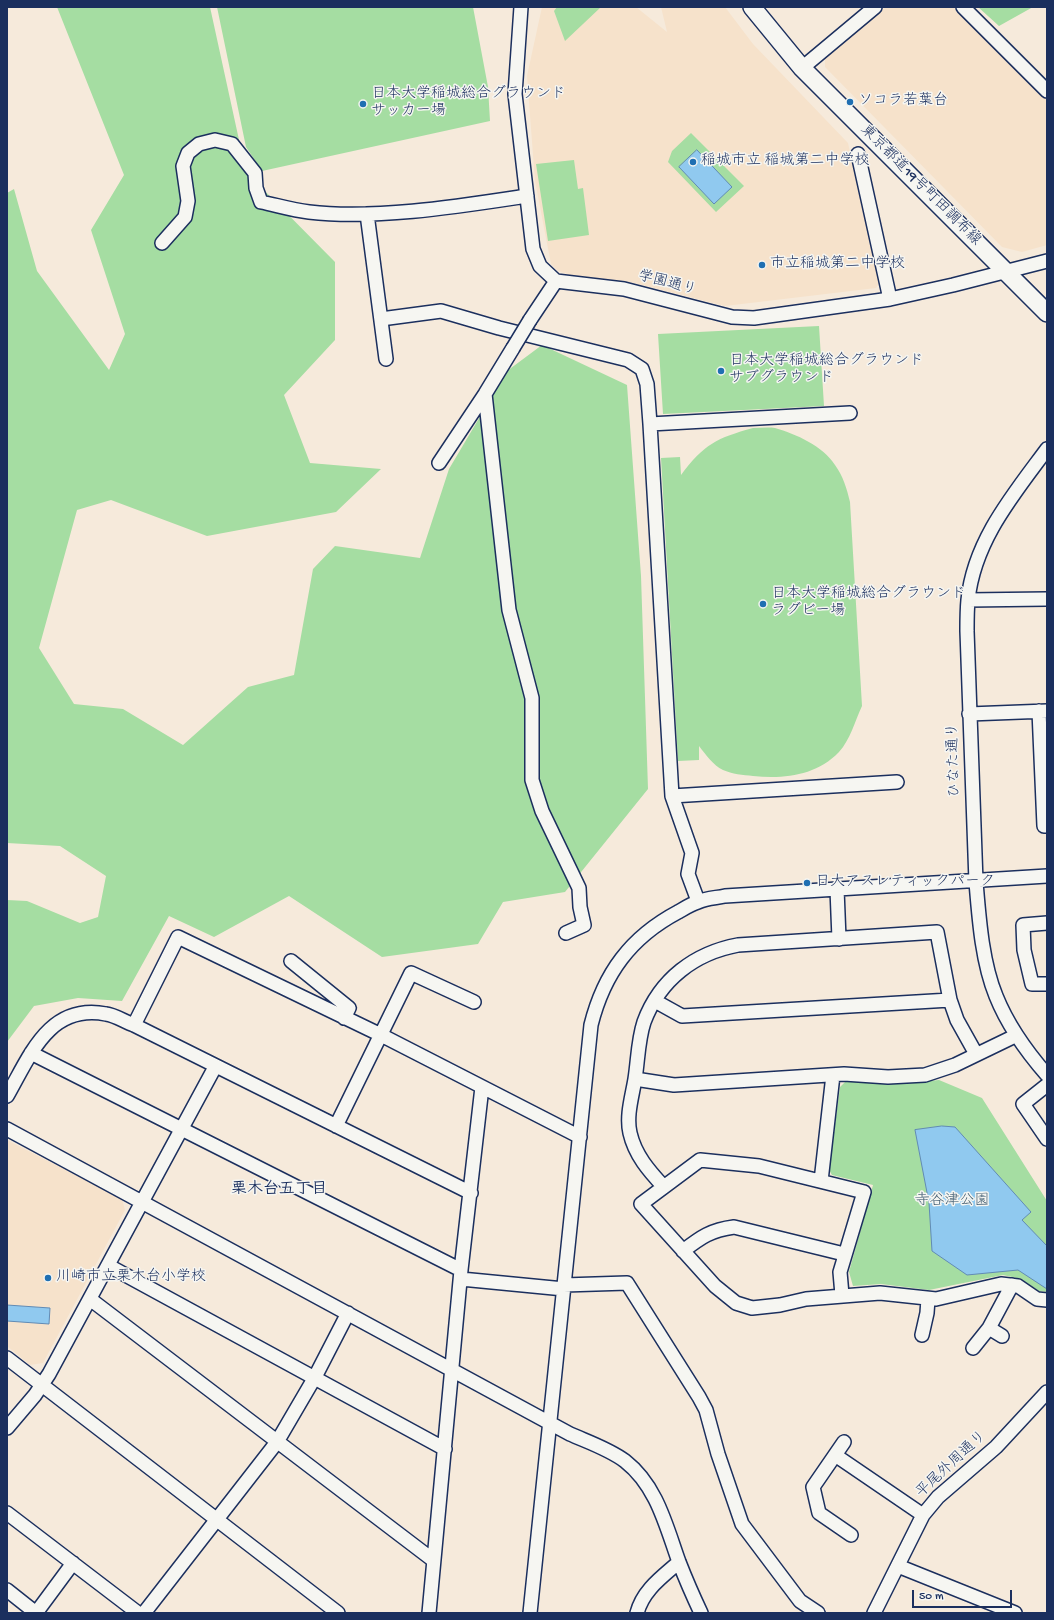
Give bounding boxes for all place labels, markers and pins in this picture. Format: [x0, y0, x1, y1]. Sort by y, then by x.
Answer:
place label: 日本大学稲城総合グラウンド サッカー場 [371, 86, 566, 121]
place label: ソコラ若葉台 [858, 93, 948, 111]
marker: ソコラ若葉台 [845, 97, 855, 107]
marker: 日本大学稲城総合グラウンド サッカー場 [358, 99, 368, 109]
place label: 稲城市立 稲城第二中学校 [701, 153, 870, 171]
marker: 稲城市立 稲城第二中学校 [688, 157, 698, 167]
place label: 市立稲城第二中学校 [770, 256, 905, 274]
marker: 市立稲城第二中学校 [757, 260, 767, 270]
place label: 日本大学稲城総合グラウンド サブグラウンド [729, 353, 924, 388]
marker: 日本大学稲城総合グラウンド サブグラウンド [716, 366, 726, 376]
place label: 日本大学稲城総合グラウンド ラグビー場 [771, 586, 966, 621]
marker: 日本大学稲城総合グラウンド ラグビー場 [758, 599, 768, 609]
place label: 日大アスレティックパーク [815, 874, 995, 892]
marker: 日大アスレティックパーク [802, 878, 812, 888]
place label: 川崎市立栗木台小学校 [56, 1269, 206, 1287]
marker: 川崎市立栗木台小学校 [43, 1273, 53, 1283]

